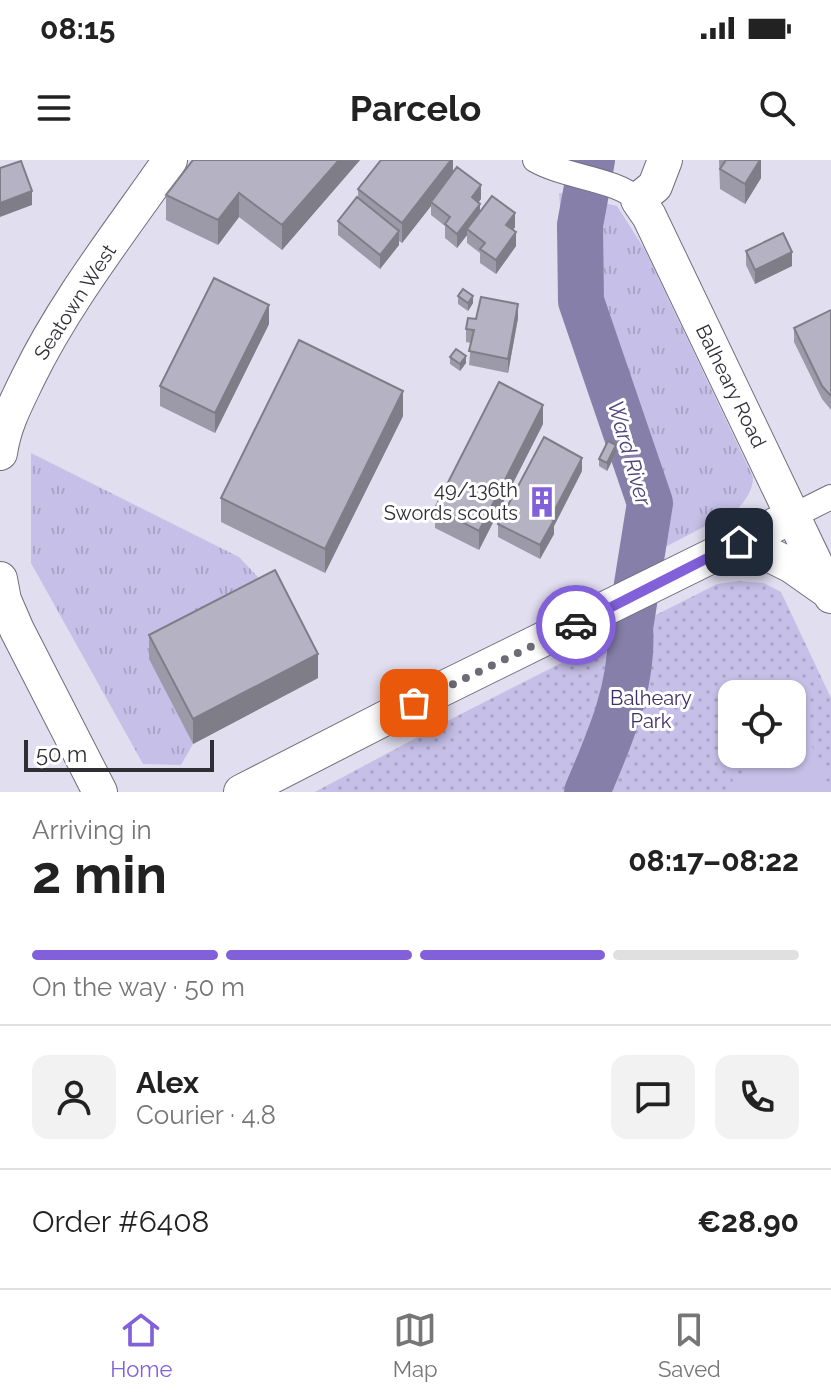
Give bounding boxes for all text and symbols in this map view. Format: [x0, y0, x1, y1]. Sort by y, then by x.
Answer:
text: 08:15 [40, 11, 115, 46]
icon: menu [32, 86, 76, 130]
icon: search [755, 86, 799, 130]
text: Parcelo [350, 87, 481, 129]
street label: Seatown West [29, 240, 121, 364]
street label: Balheary Road [691, 320, 771, 452]
water label: Ward River [603, 397, 658, 510]
place label: 49/136th Swords scouts [384, 478, 518, 525]
building icon: 49/136th Swords scouts [525, 485, 559, 519]
pin [705, 508, 773, 576]
icon: home [717, 520, 761, 564]
courier [536, 585, 616, 665]
icon: car [554, 603, 598, 647]
pin [380, 669, 448, 737]
map controls [718, 680, 806, 768]
button: locate [718, 680, 806, 768]
icon: bag [392, 681, 436, 725]
park label: Balheary Park [610, 686, 692, 733]
scale bar [24, 736, 214, 772]
text: 50 m [36, 741, 87, 767]
text: Arriving in [32, 815, 152, 845]
text: 08:17–08:22 [628, 843, 799, 878]
text: 2 min [32, 844, 167, 905]
text: On the way · 50 m [32, 972, 245, 1002]
button: person [32, 1055, 116, 1139]
button: chat [611, 1055, 695, 1139]
button: phone [715, 1055, 799, 1139]
text: Alex [136, 1065, 199, 1100]
text: Courier · 4.8 [136, 1100, 276, 1130]
text: Order #6408 [32, 1204, 209, 1239]
text: €28.90 [697, 1204, 799, 1239]
tab: Home [110, 1308, 172, 1382]
tab: Map [393, 1308, 438, 1382]
tab: Saved [658, 1308, 721, 1382]

